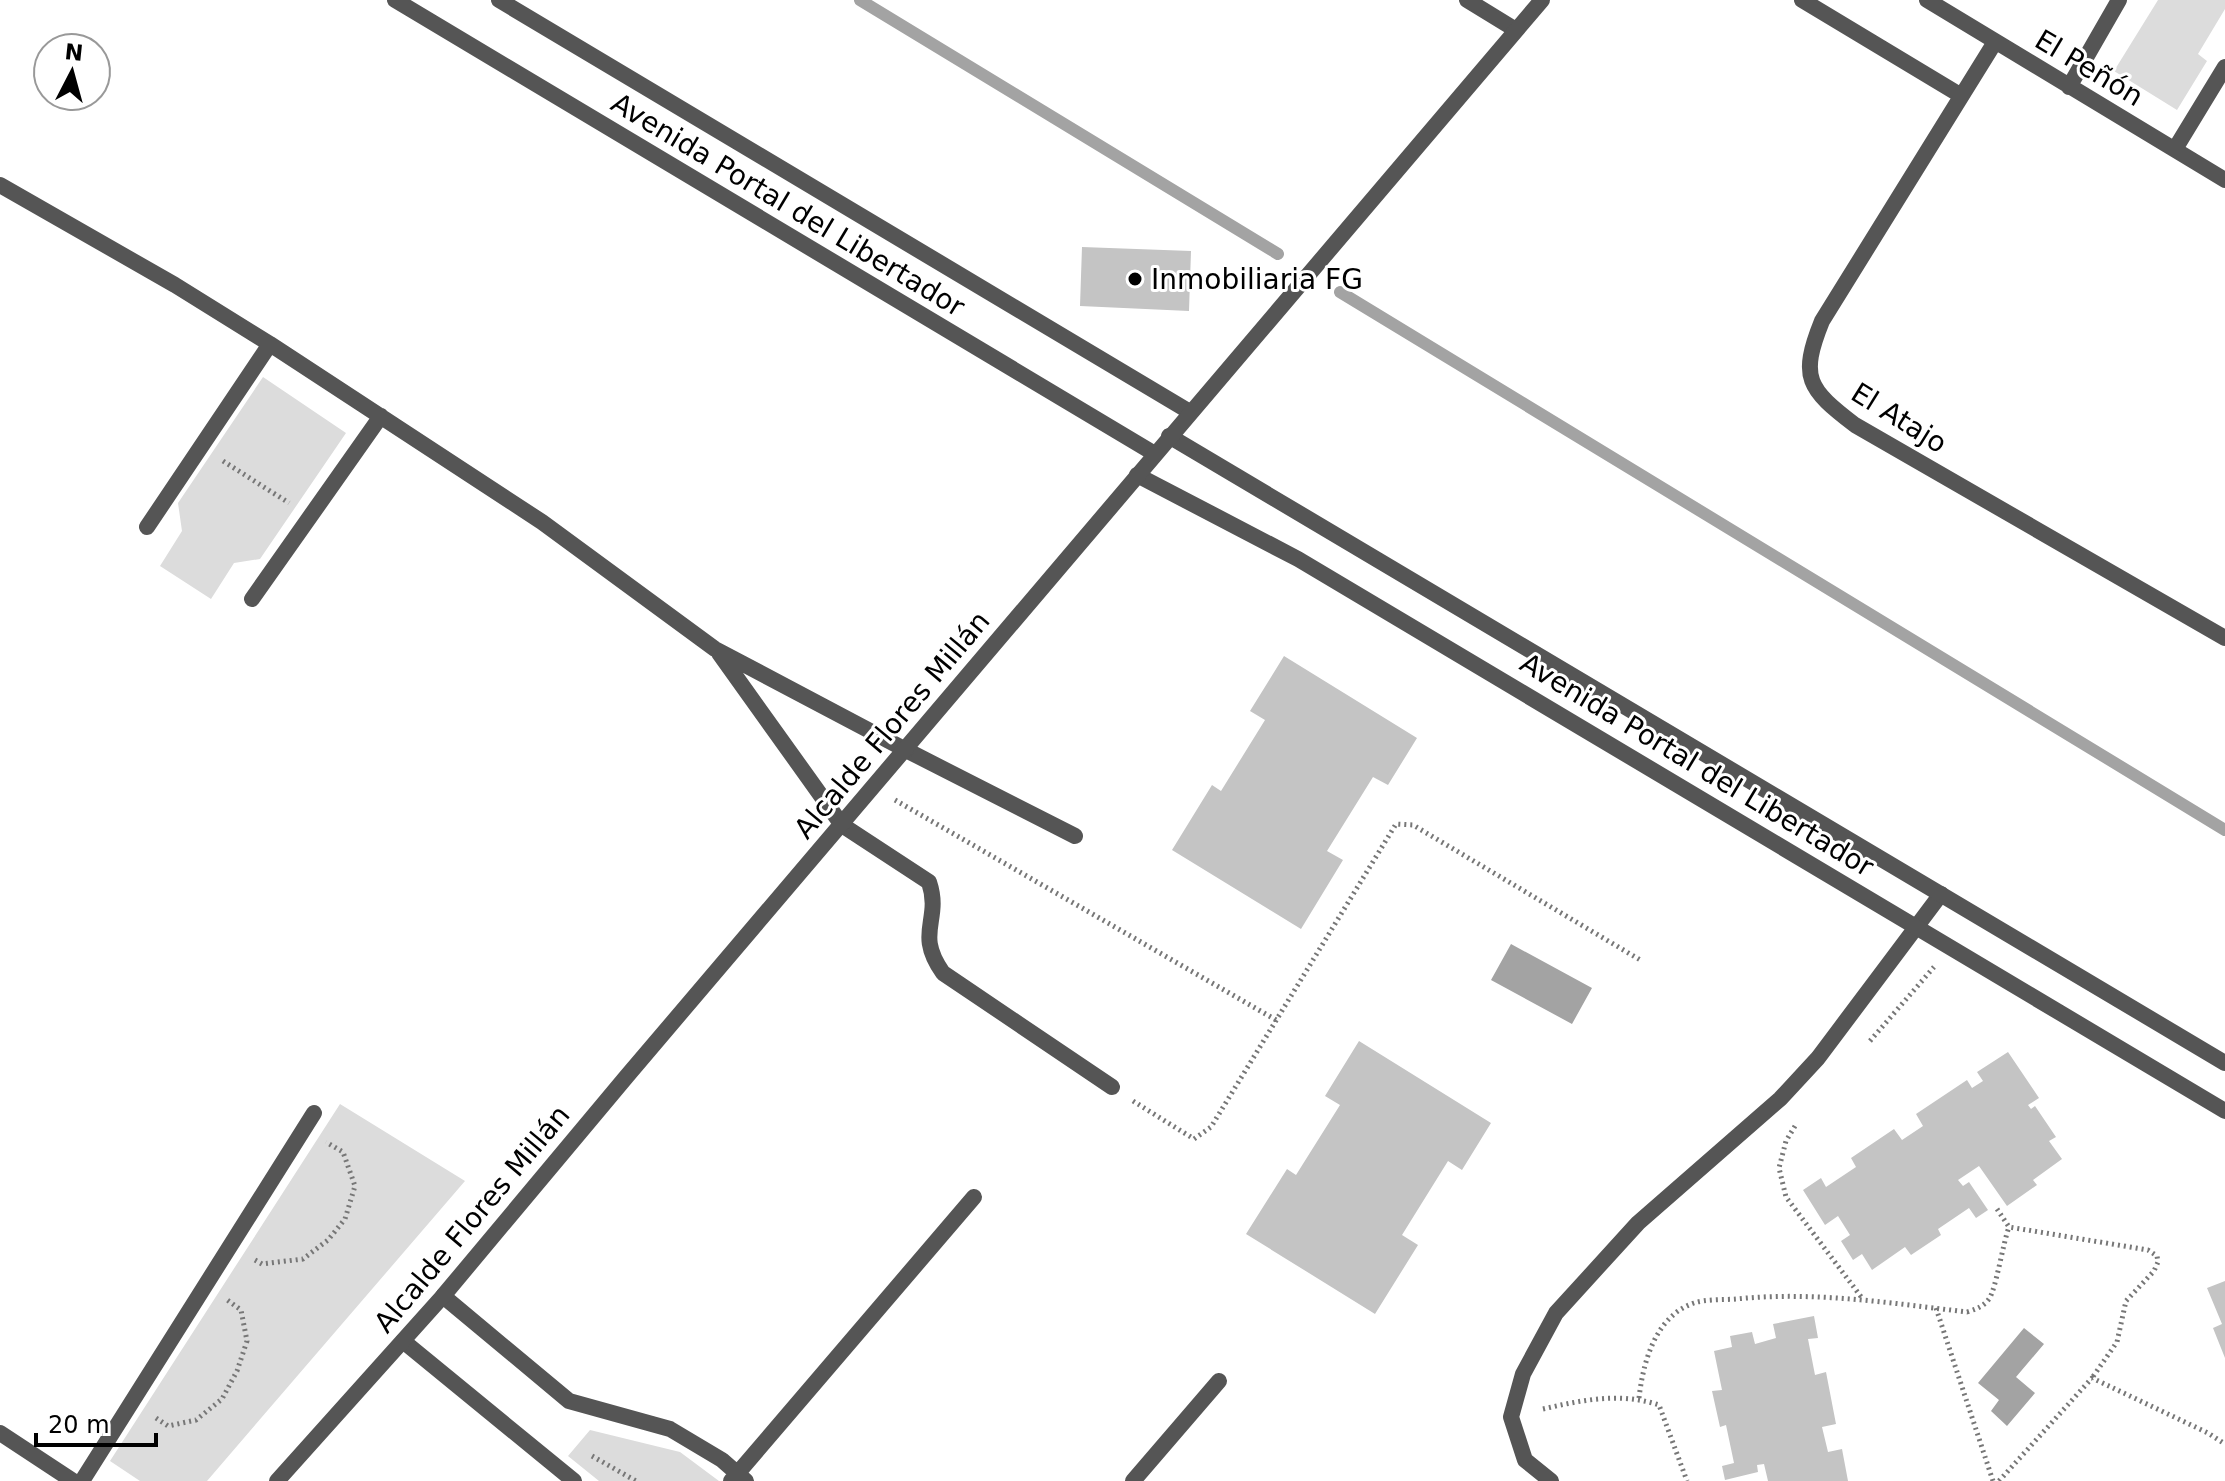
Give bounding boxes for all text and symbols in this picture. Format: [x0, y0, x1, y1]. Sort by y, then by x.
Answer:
street label: El Peñón [2029, 23, 2149, 113]
north arrow [32, 32, 112, 112]
text: N [64, 39, 85, 66]
street label: Avenida Portal del Libertador [605, 86, 971, 324]
place label: Inmobiliaria FG [1151, 263, 1363, 296]
marker: Inmobiliaria FG [1126, 270, 1144, 288]
street label: El Atajo [1845, 376, 1953, 460]
street label: Alcalde Flores Millán [787, 605, 997, 845]
street label: Avenida Portal del Libertador [1514, 646, 1880, 884]
street label: Alcalde Flores Millán [367, 1099, 577, 1339]
scale bar [36, 1397, 156, 1447]
text: 20 m [48, 1411, 110, 1439]

